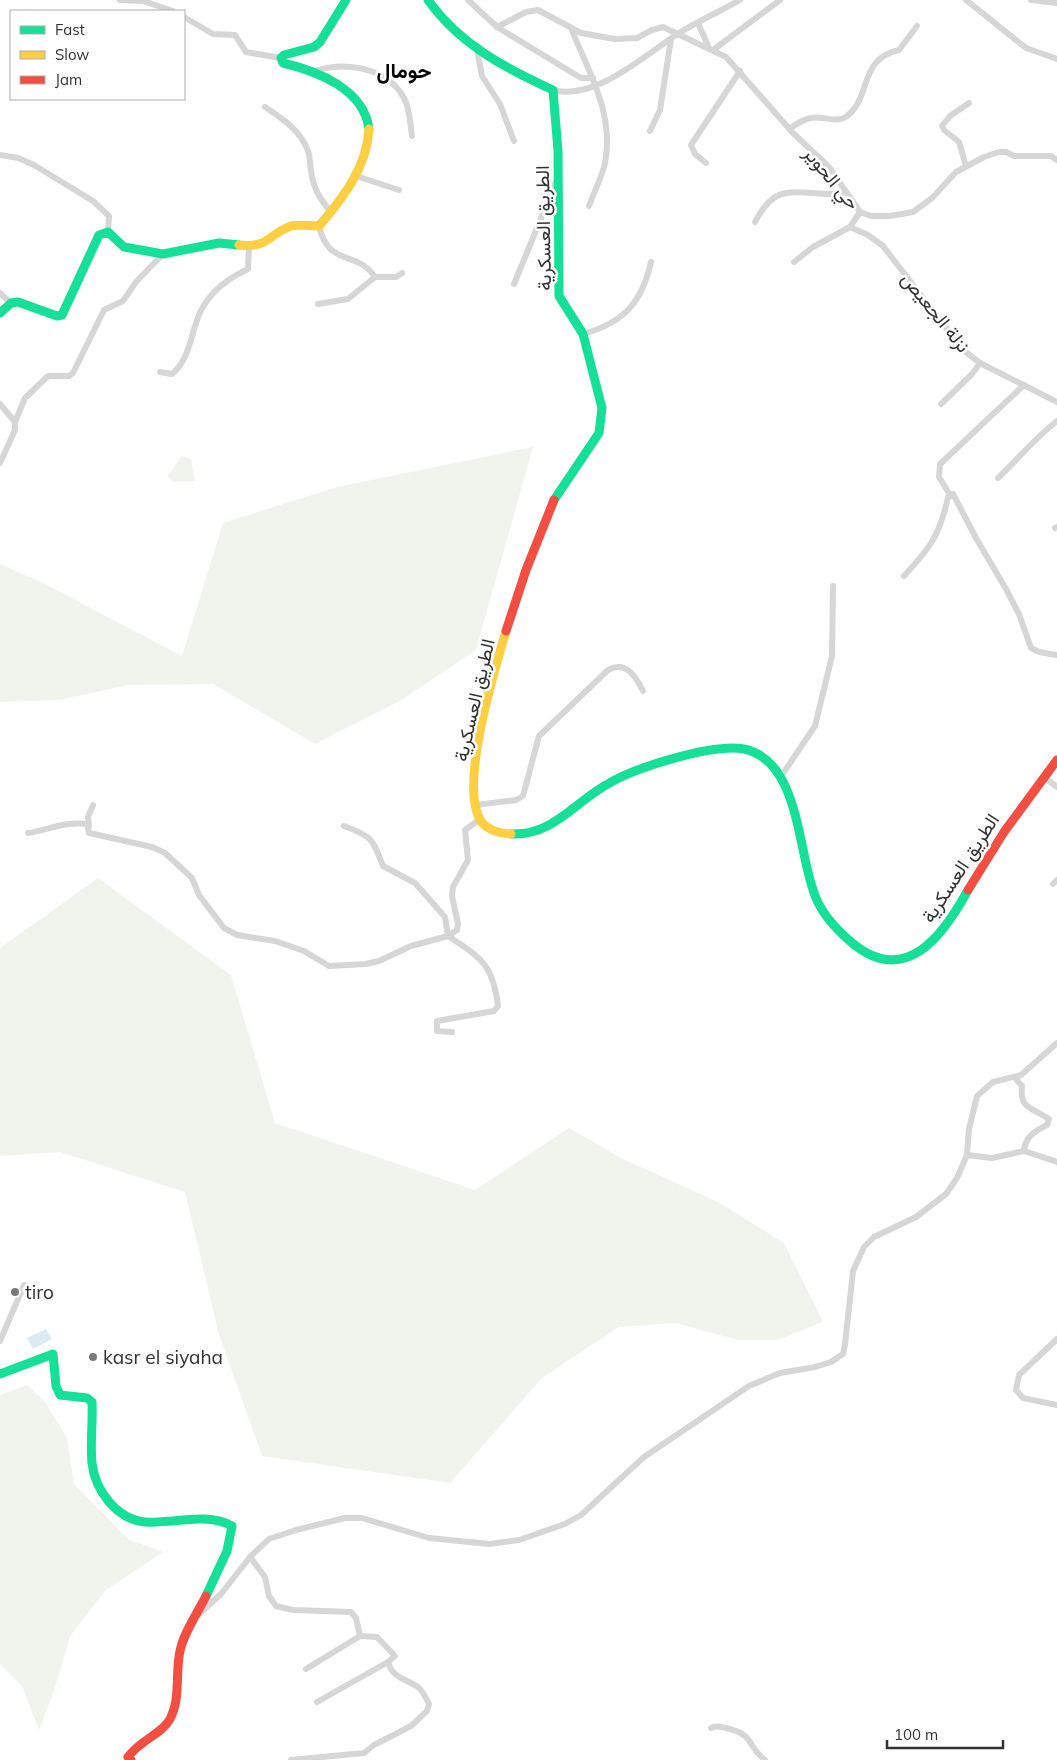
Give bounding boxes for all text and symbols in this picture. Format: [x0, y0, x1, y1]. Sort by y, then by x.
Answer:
legend [10, 10, 185, 100]
text: Fast [55, 20, 85, 39]
text: Slow [55, 45, 89, 64]
district label: حومال [377, 57, 431, 84]
text: Jam [55, 70, 82, 89]
street label: حي الحوير [795, 141, 865, 217]
street label: الطريق العسكرية [530, 165, 556, 291]
street label: نزلة الجعيص [896, 267, 976, 357]
street label: الطريق العسكرية [448, 636, 500, 764]
street label: الطريق العسكرية [916, 809, 1004, 927]
place label: tiro [25, 1280, 54, 1304]
marker: tiro [9, 1286, 21, 1298]
place label: kasr el siyaha [103, 1345, 223, 1369]
marker: kasr el siyaha [87, 1351, 99, 1363]
scale bar [887, 1718, 1003, 1750]
text: 100 m [894, 1725, 938, 1744]

